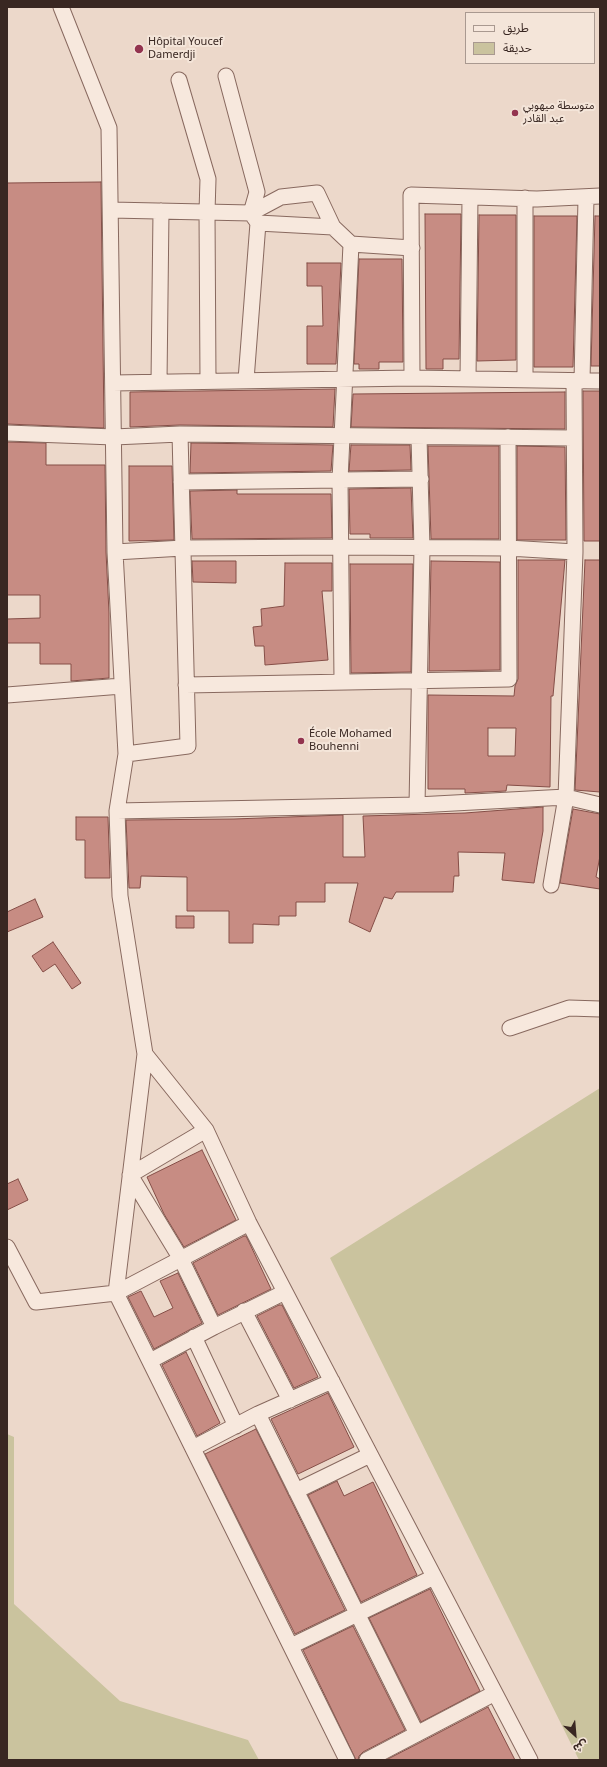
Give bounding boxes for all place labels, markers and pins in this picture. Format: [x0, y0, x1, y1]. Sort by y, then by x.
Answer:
place label: Hôpital Youcef Damerdji [148, 36, 223, 62]
marker: Hôpital Youcef Damerdji [133, 43, 145, 55]
place label: متوسطة ميهوبي عبد القادر [523, 100, 594, 126]
marker: متوسطة ميهوبي عبد القادر [510, 108, 520, 118]
place label: École Mohamed Bouhenni [309, 728, 392, 754]
marker: École Mohamed Bouhenni [296, 736, 306, 746]

